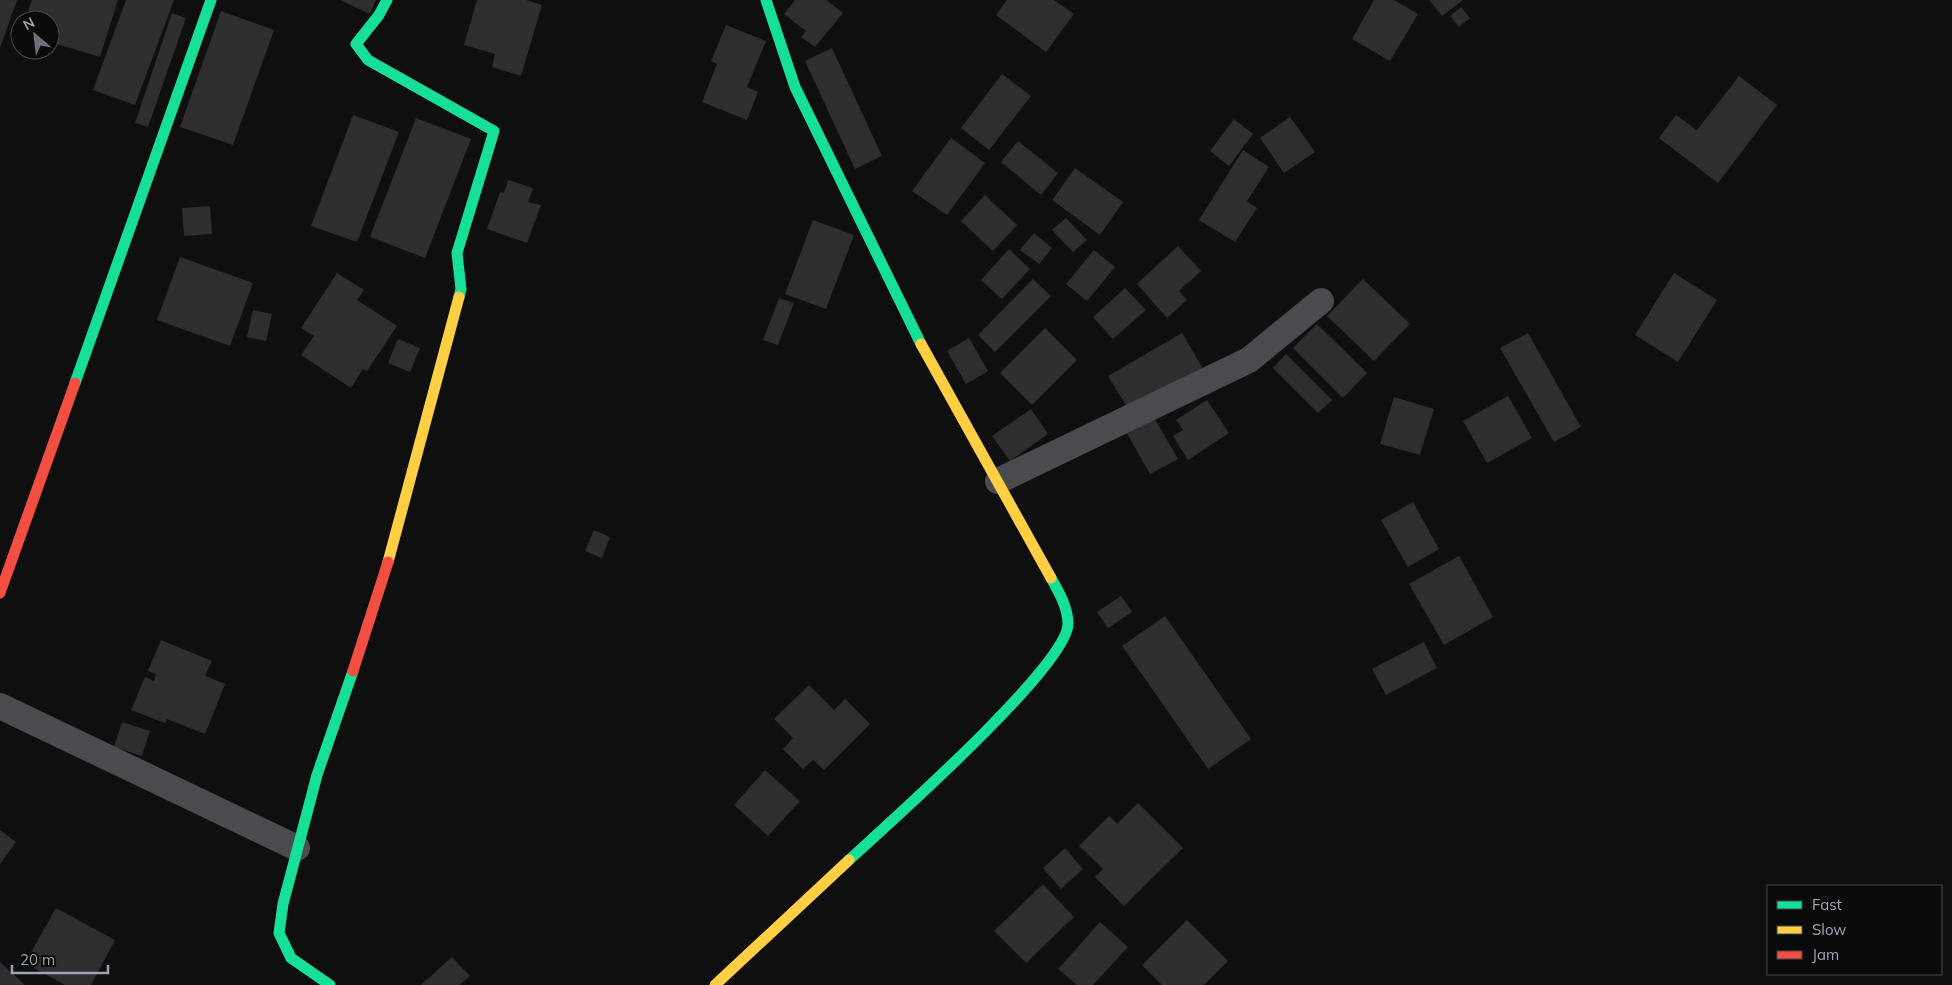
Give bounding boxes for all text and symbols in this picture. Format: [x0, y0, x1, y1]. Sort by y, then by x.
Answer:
north arrow [10, 10, 60, 60]
text: N [20, 13, 38, 34]
legend [1767, 885, 1942, 975]
text: Fast [1812, 895, 1842, 914]
text: Slow [1812, 920, 1846, 939]
scale bar [12, 942, 109, 974]
text: Jam [1812, 945, 1839, 964]
text: 20 m [20, 950, 55, 969]

